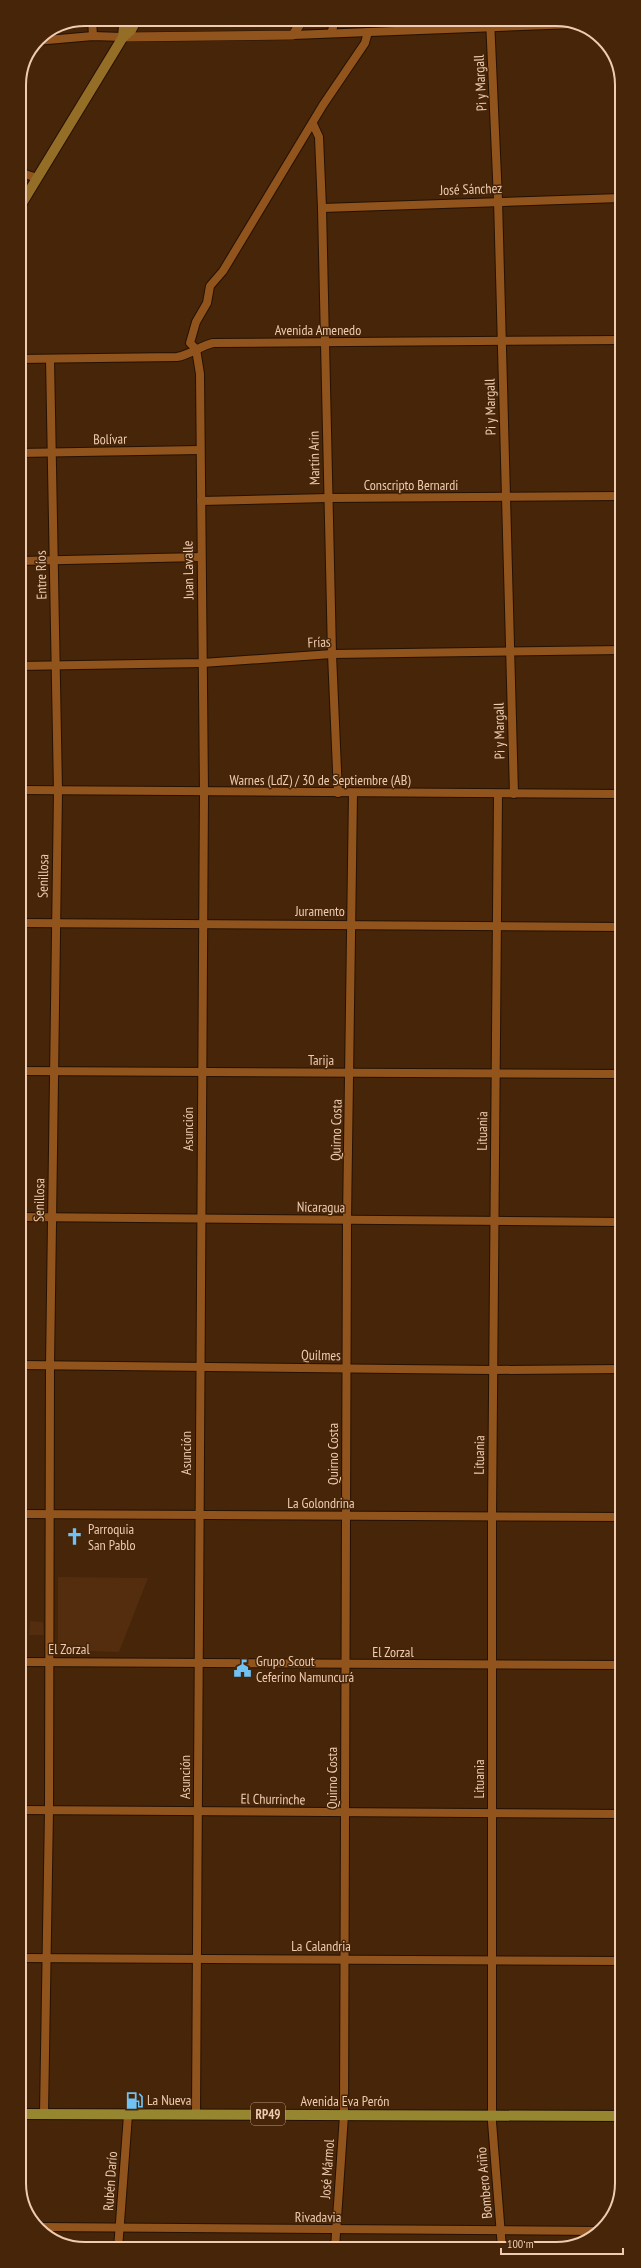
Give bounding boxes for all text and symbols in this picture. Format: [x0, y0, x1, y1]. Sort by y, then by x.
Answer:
street label: Pi y Margall [469, 54, 490, 112]
street label: José Sánchez [438, 179, 503, 199]
street label: Avenida Amenedo [275, 321, 361, 339]
street label: Pi y Margall [480, 378, 499, 435]
street label: Bolívar [93, 430, 127, 448]
street label: Martín Arin [305, 431, 323, 485]
street label: Conscripto Bernardi [364, 476, 458, 494]
street label: Juan Lavalle [178, 540, 198, 601]
street label: Entre Ríos [32, 550, 50, 600]
street label: Frías [307, 632, 331, 652]
street label: Pi y Margall [489, 702, 508, 759]
street label: Warnes (LdZ) / 30 de Septiembre (AB) [229, 771, 411, 789]
street label: Senillosa [34, 854, 52, 898]
street label: Juramento [294, 902, 345, 920]
street label: Tarija [308, 1051, 334, 1069]
street label: Quirno Costa [326, 1099, 346, 1161]
street label: Asunción [179, 1107, 197, 1151]
street label: Lituania [473, 1111, 491, 1151]
street label: Senillosa [30, 1178, 48, 1222]
street label: Nicaragua [297, 1198, 345, 1216]
street label: Quilmes [301, 1346, 341, 1364]
street label: Quirno Costa [324, 1423, 342, 1485]
street label: Asunción [177, 1431, 195, 1475]
street label: Lituania [470, 1435, 488, 1475]
street label: La Golondrina [287, 1494, 355, 1512]
place label: Parroquia San Pablo [88, 1520, 136, 1554]
church icon: Parroquia San Pablo [65, 1527, 85, 1547]
street label: El Zorzal [48, 1640, 90, 1658]
street label: El Zorzal [372, 1643, 414, 1661]
place label: Grupo Scout Ceferino Namuncurá [256, 1652, 354, 1686]
public building icon: Grupo Scout Ceferino Namuncurá [233, 1659, 253, 1679]
street label: Quirno Costa [323, 1747, 341, 1809]
street label: Asunción [176, 1755, 194, 1799]
street label: Lituania [470, 1759, 488, 1799]
street label: El Churrinche [241, 1789, 306, 1809]
street label: La Calandria [291, 1937, 351, 1955]
fuel station icon: La Nueva [124, 2090, 144, 2110]
place label: La Nueva [147, 2091, 191, 2109]
street label: Avenida Eva Perón [301, 2092, 389, 2110]
road number: RP49 [251, 2103, 285, 2125]
street label: José Mármol [316, 2138, 338, 2200]
street label: Bombero Ariño [472, 2146, 496, 2220]
street label: Rubén Darío [99, 2151, 121, 2211]
street label: Rivadavia [295, 2208, 341, 2226]
scale bar [501, 2230, 623, 2256]
text: 100 m [507, 2236, 534, 2251]

